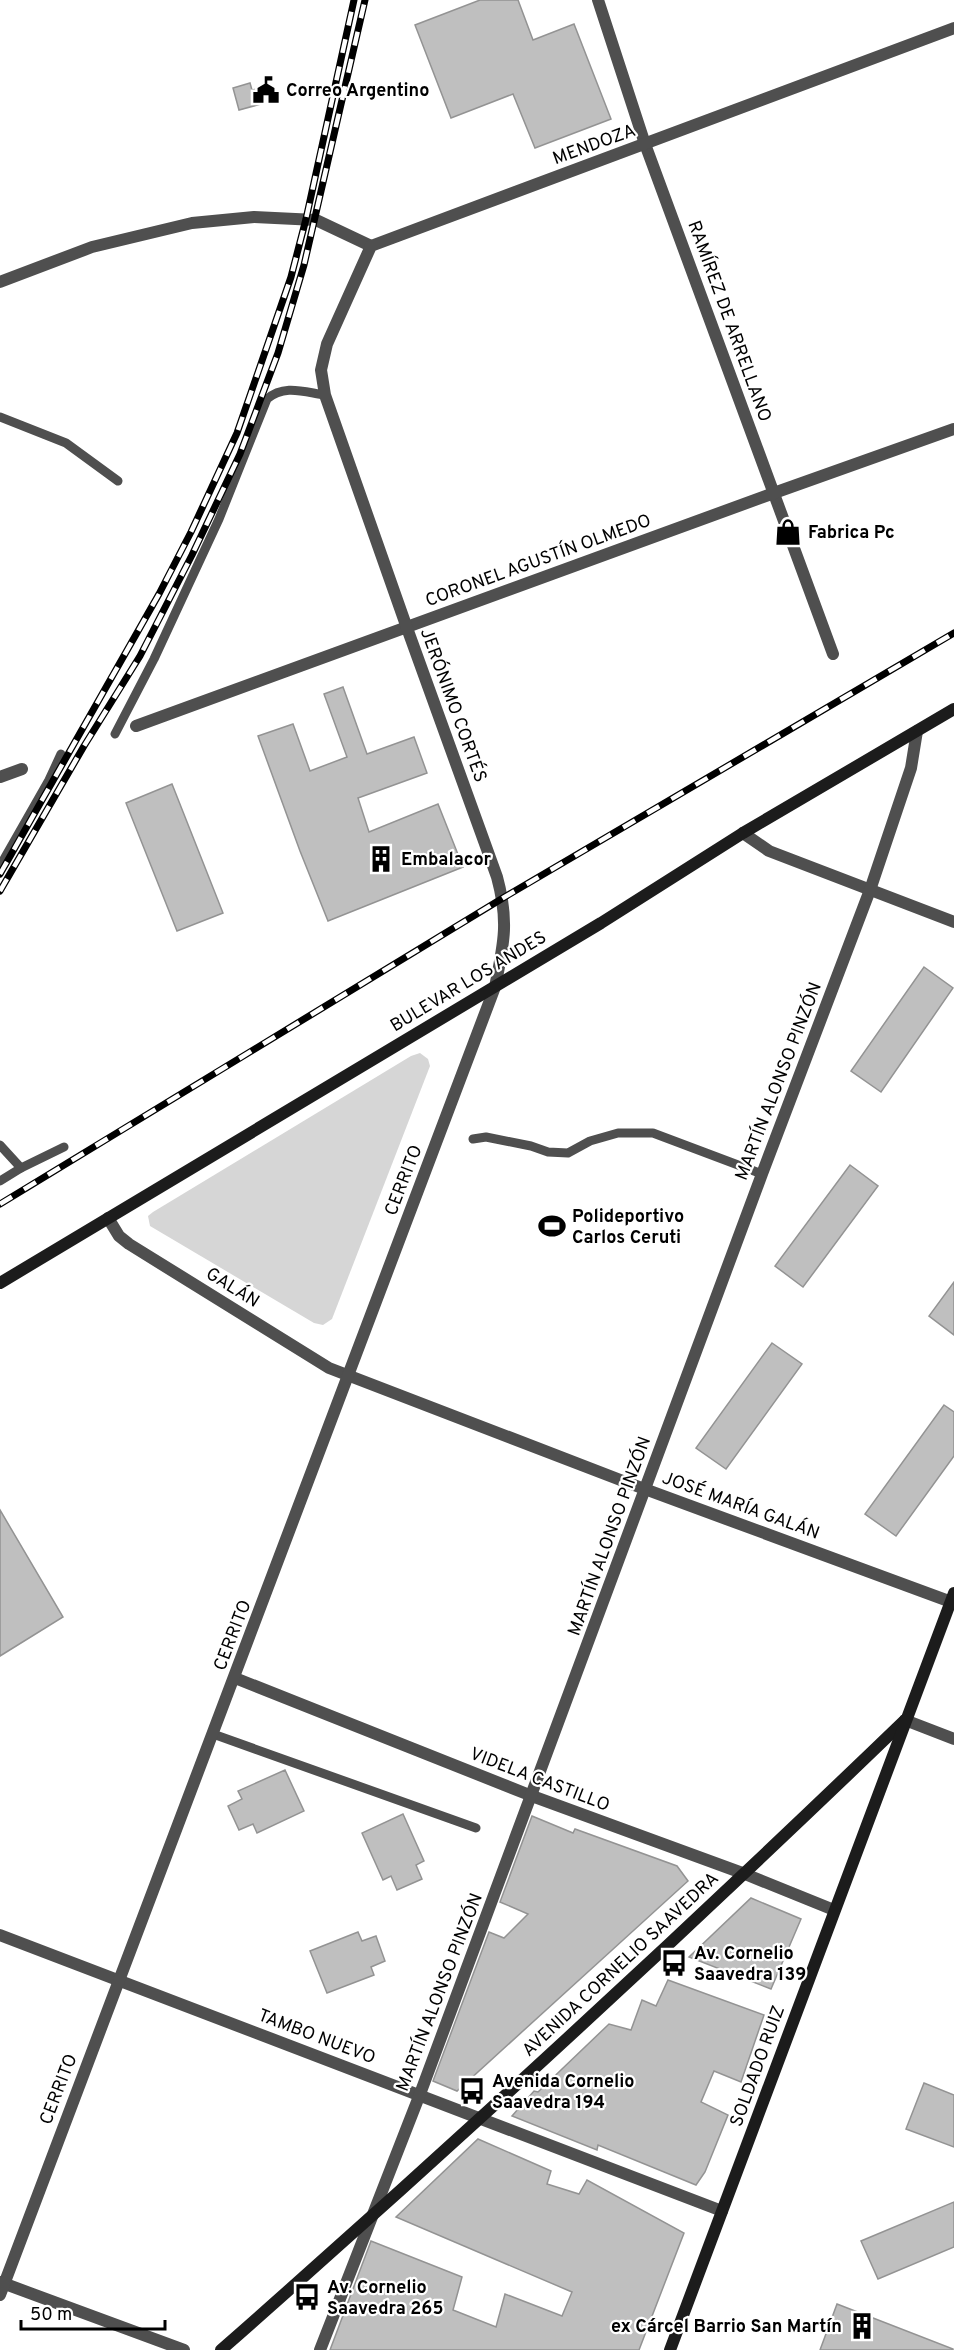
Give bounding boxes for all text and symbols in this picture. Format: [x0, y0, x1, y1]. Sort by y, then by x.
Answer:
public building icon: Correo Argentino [251, 75, 281, 105]
place label: Correo Argentino [286, 80, 429, 103]
street label: MENDOZA [550, 120, 639, 171]
street label: RAMÍREZ DE ARRELLANO [681, 217, 778, 425]
street label: CORONEL AGUSTÍN OLMEDO [422, 508, 655, 613]
shop icon: Fabrica Pc [773, 517, 803, 547]
place label: Fabrica Pc [808, 522, 895, 545]
street label: JERÓNIMO CORTÉS [414, 624, 493, 786]
building icon: Embalacor [366, 844, 396, 874]
place label: Embalacor [401, 849, 491, 872]
street label: BULEVAR LOS ANDES [386, 926, 551, 1038]
street label: MARTÍN ALONSO PINZÓN [729, 978, 828, 1184]
street label: CERRITO [380, 1142, 428, 1219]
place label: Polideportivo Carlos Ceruti [572, 1206, 684, 1250]
sports icon: Polideportivo Carlos Ceruti [537, 1211, 567, 1241]
street label: GALÁN [201, 1261, 264, 1314]
street label: MARTÍN ALONSO PINZÓN [562, 1433, 657, 1639]
street label: JOSÉ MARÍA GALÁN [659, 1465, 823, 1546]
street label: CERRITO [209, 1597, 257, 1674]
street label: VIDELA CASTILLO [466, 1743, 613, 1818]
street label: AVENIDA CORNELIO SAAVEDRA [518, 1868, 724, 2062]
street label: MARTÍN ALONSO PINZÓN [390, 1889, 489, 2095]
place label: Av. Cornelio Saavedra 139 [694, 1943, 806, 1987]
bus stop icon: Av. Cornelio Saavedra 139 [659, 1948, 689, 1978]
street label: SOLDADO RUIZ [726, 2003, 791, 2130]
street label: TAMBO NUEVO [254, 2004, 378, 2070]
street label: CERRITO [35, 2051, 83, 2128]
place label: Avenida Cornelio Saavedra 194 [492, 2071, 634, 2115]
bus stop icon: Avenida Cornelio Saavedra 194 [457, 2076, 487, 2106]
place label: Av. Cornelio Saavedra 265 [327, 2277, 443, 2321]
bus stop icon: Av. Cornelio Saavedra 265 [292, 2282, 322, 2312]
scale bar [21, 2293, 165, 2331]
text: 50 m [30, 2304, 72, 2327]
building icon: ex Cárcel Barrio San Martín [847, 2311, 877, 2341]
place label: ex Cárcel Barrio San Martín [611, 2316, 842, 2339]

